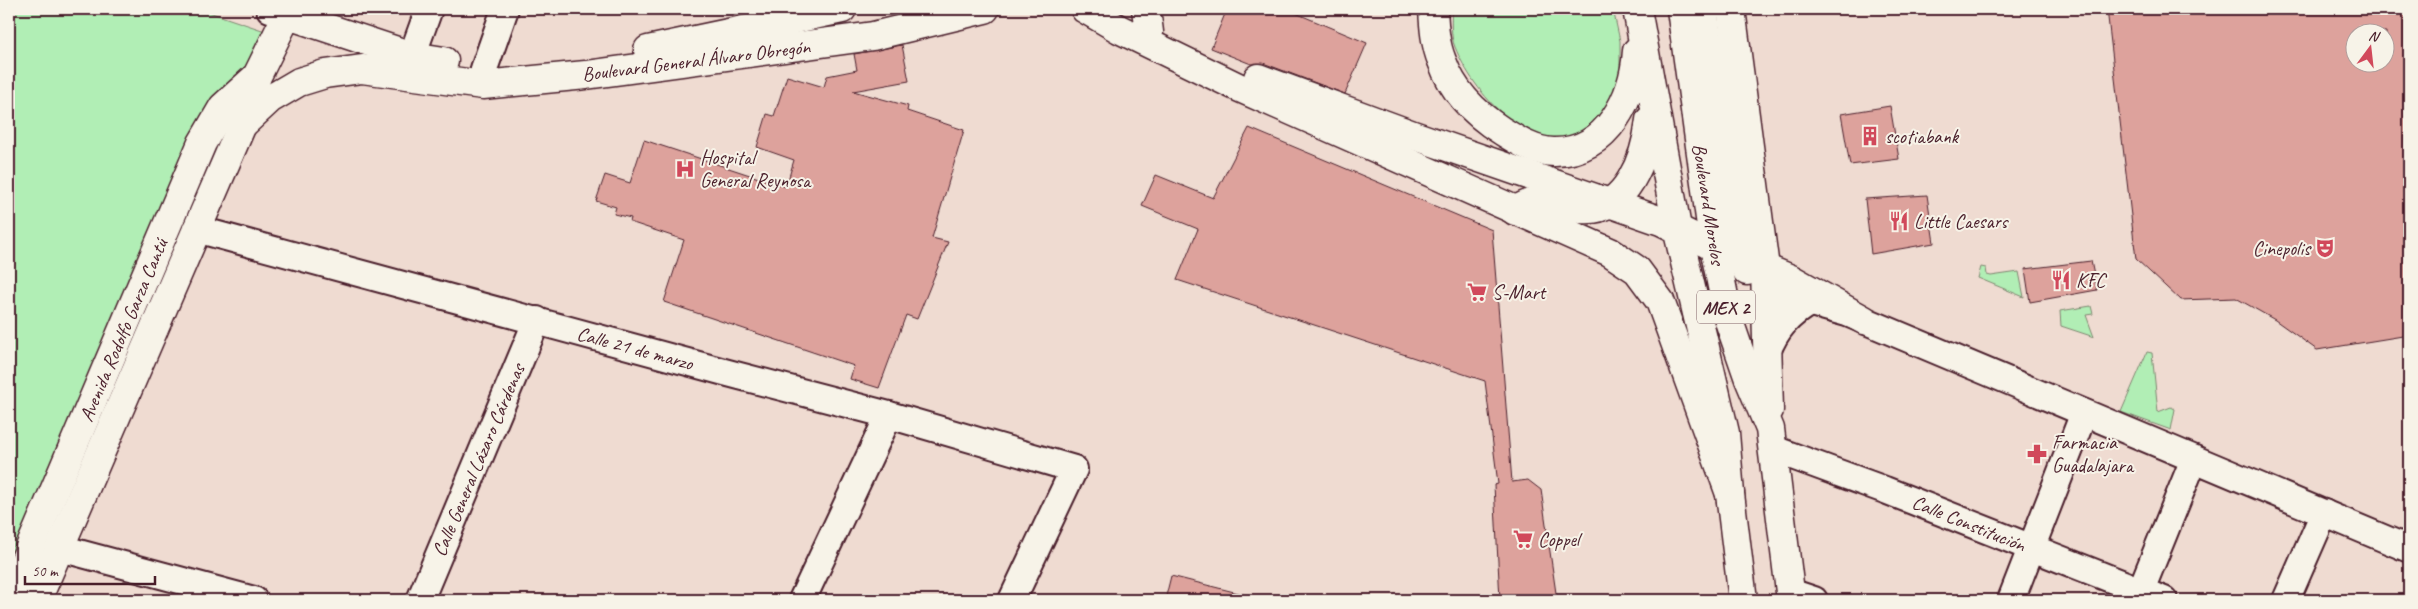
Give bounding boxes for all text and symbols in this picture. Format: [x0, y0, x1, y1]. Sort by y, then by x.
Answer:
north arrow [2346, 22, 2396, 72]
text: N [2367, 27, 2382, 46]
street label: Boulevard General Álvaro Obregón [581, 34, 812, 87]
place label: scotiabank [1885, 124, 1960, 149]
building icon: scotiabank [1859, 125, 1881, 147]
street label: Boulevard Morelos [1687, 142, 1731, 269]
place label: Hospital General Reynosa [700, 145, 812, 193]
hospital icon: Hospital General Reynosa [674, 158, 696, 180]
place label: Little Caesars [1914, 209, 2010, 234]
restaurant icon: Little Caesars [1888, 210, 1910, 232]
street label: Avenida Rodolfo Garza Cantú [74, 234, 174, 425]
place label: Cinepolis [2253, 236, 2312, 261]
theatre icon: Cinepolis [2314, 237, 2336, 259]
place label: KFC [2076, 268, 2107, 293]
restaurant icon: KFC [2050, 269, 2072, 291]
place label: S-Mart [1492, 280, 1548, 305]
supermarket icon: S-Mart [1466, 281, 1488, 303]
road number: MEX 2 [1697, 290, 1755, 324]
street label: Calle 21 de marzo [574, 321, 697, 376]
street label: Calle General Lázaro Cárdenas [427, 358, 531, 560]
place label: Farmacia Guadalajara [2052, 430, 2135, 478]
pharmacy icon: Farmacia Guadalajara [2026, 443, 2048, 465]
street label: Calle Constitución [1908, 489, 2030, 558]
place label: Coppel [1538, 527, 1583, 552]
supermarket icon: Coppel [1512, 528, 1534, 550]
scale bar [25, 554, 155, 586]
text: 50 m [32, 562, 59, 581]

